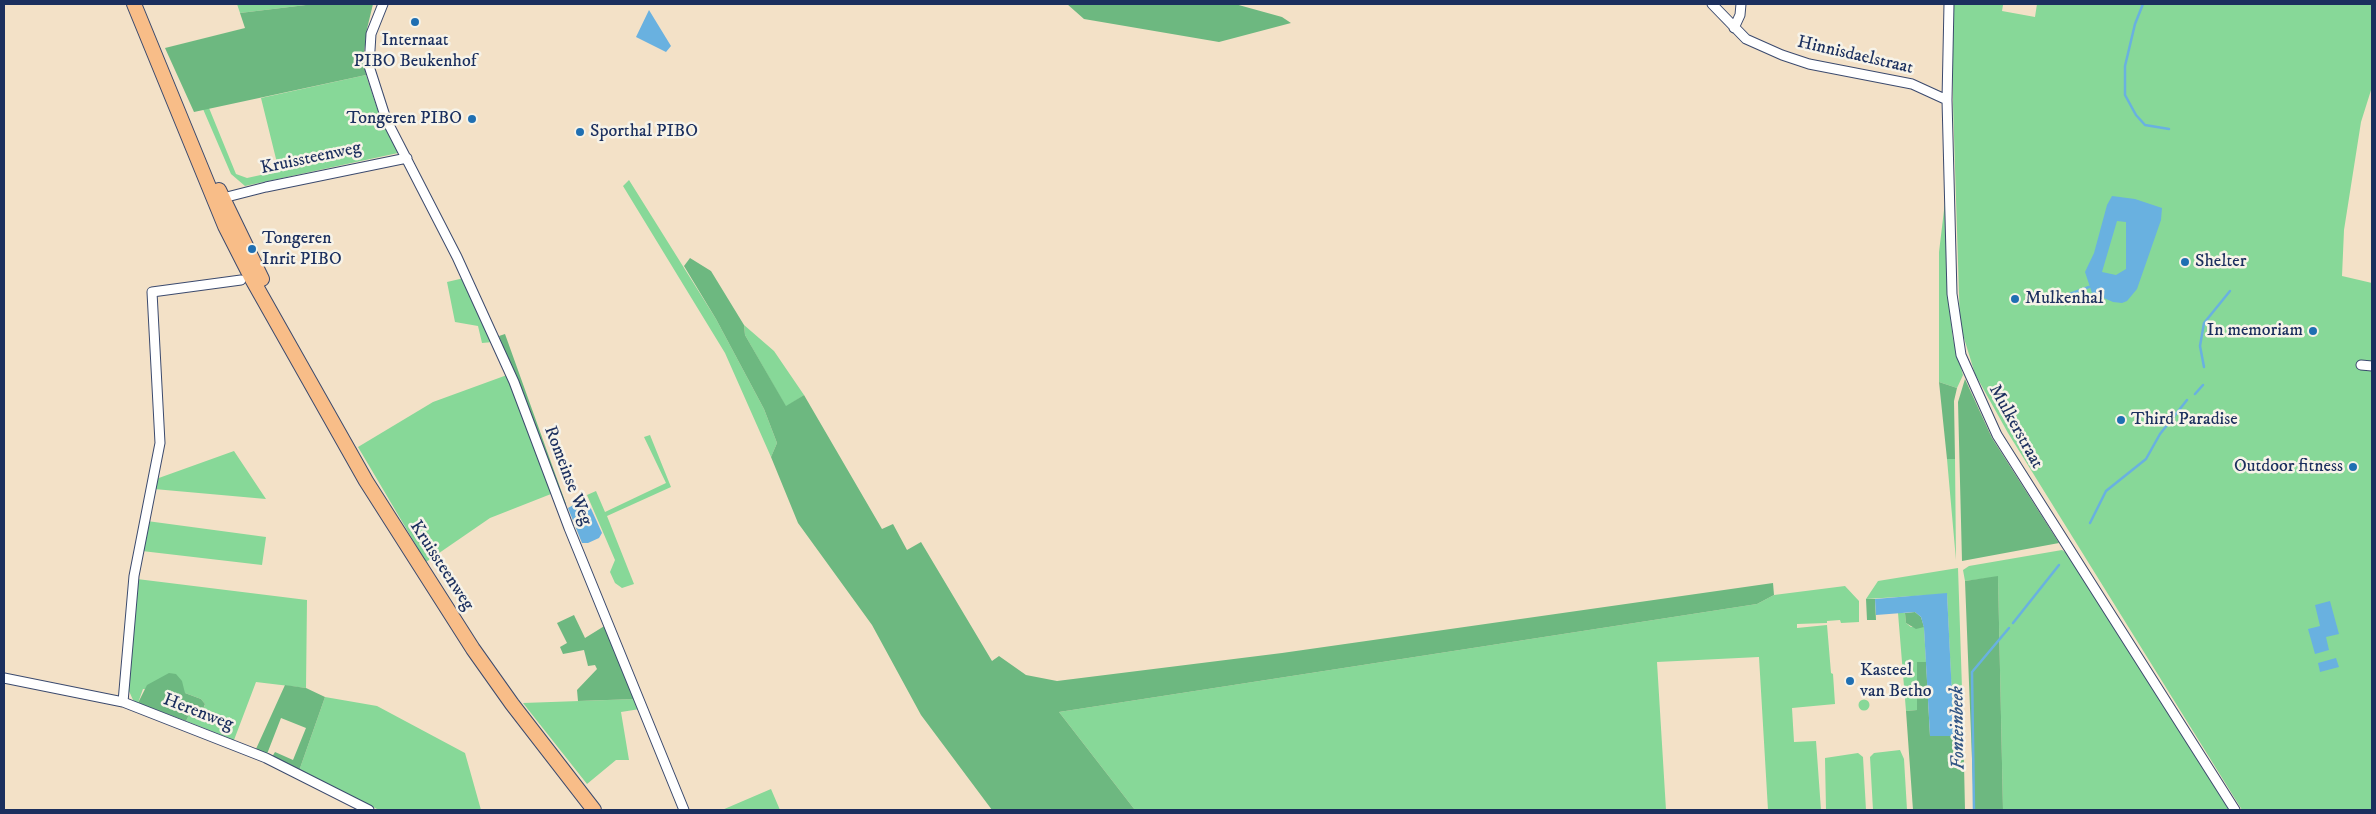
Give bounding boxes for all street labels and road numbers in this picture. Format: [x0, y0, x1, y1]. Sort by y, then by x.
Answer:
street label: Hinnisdaelstraat [1795, 32, 1915, 80]
street label: Kruissteenweg [259, 138, 363, 180]
street label: Mulkerstraat [1983, 381, 2047, 473]
street label: Romeinse Weg [538, 423, 596, 529]
street label: Kruissteenweg [404, 517, 478, 615]
street label: Herenweg [160, 690, 236, 736]

